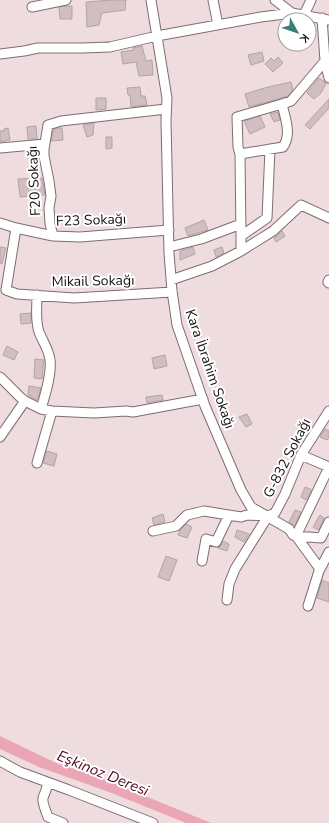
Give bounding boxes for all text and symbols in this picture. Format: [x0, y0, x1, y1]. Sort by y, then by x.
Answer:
north arrow [277, 12, 317, 52]
text: K [296, 30, 312, 46]
street label: F20 Sokağı [23, 145, 45, 217]
street label: F23 Sokağı [56, 209, 126, 231]
street label: Mikail Sokağı [51, 271, 135, 291]
street label: Kara İbrahim Sokağı [181, 307, 239, 431]
street label: G-832 Sokağı [259, 415, 315, 501]
water label: Eşkinoz Deresi [54, 745, 152, 801]

